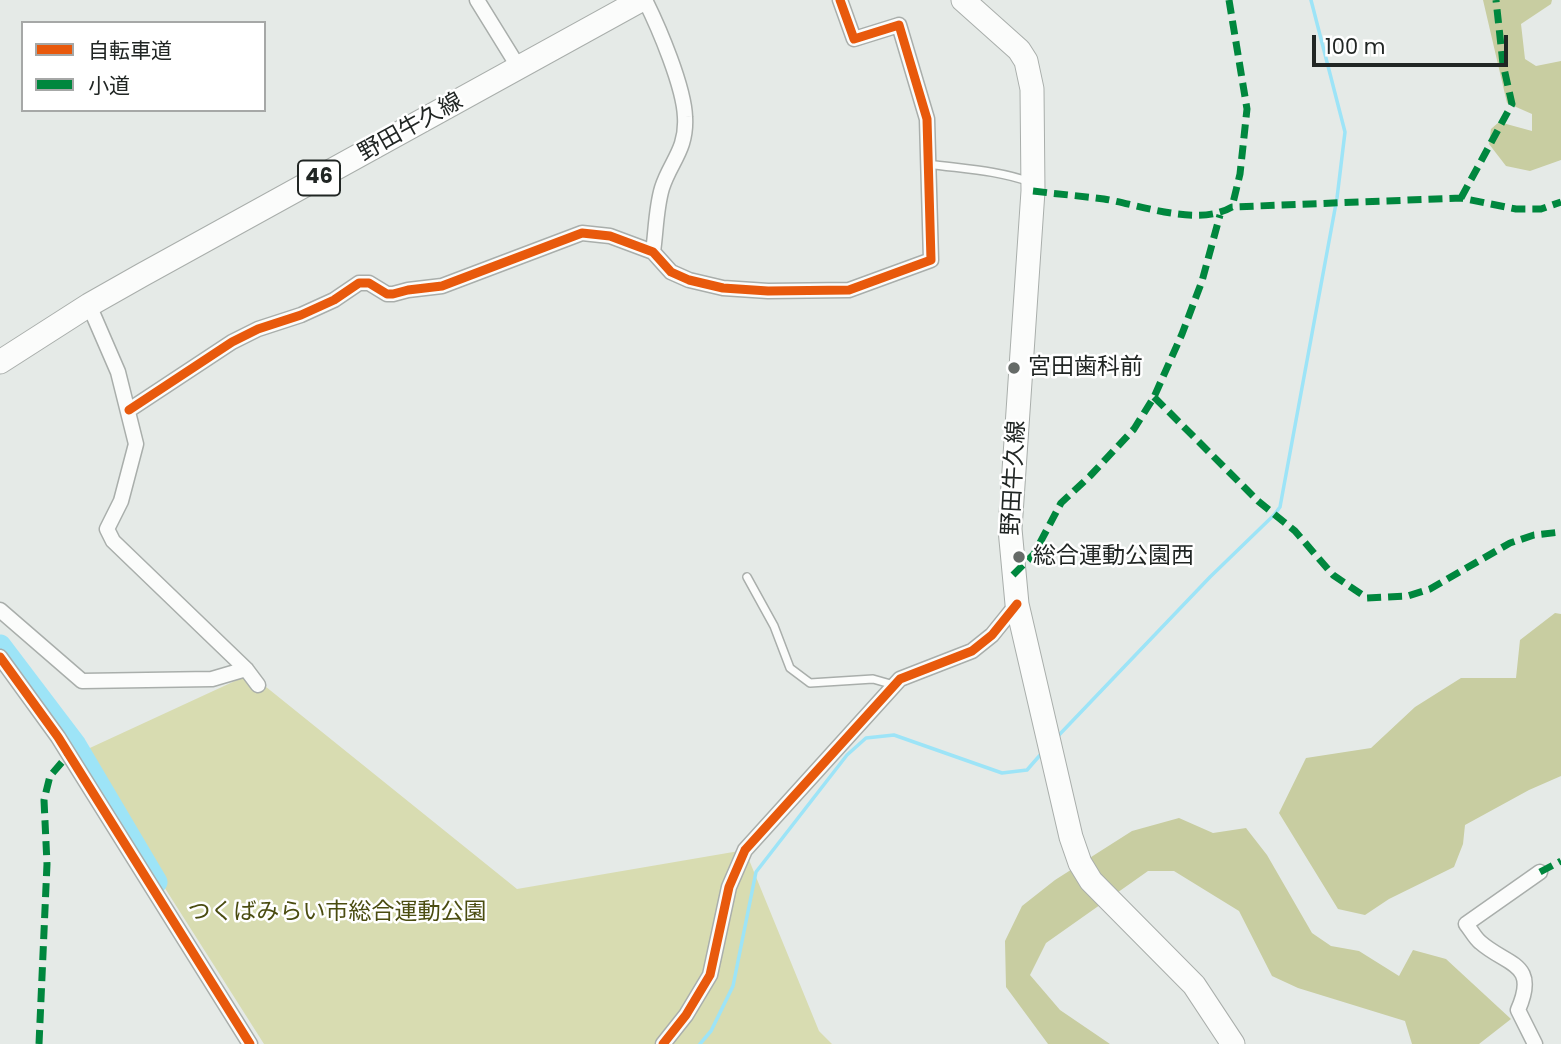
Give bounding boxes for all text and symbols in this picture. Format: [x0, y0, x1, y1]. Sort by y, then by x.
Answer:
legend [21, 21, 266, 112]
scale bar [1316, 21, 1512, 65]
text: 100 m [1325, 32, 1385, 61]
text: 自転車道 [88, 36, 172, 65]
text: 小道 [88, 71, 130, 100]
street label: 野田牛久線 [354, 88, 468, 168]
road number: 46 [298, 160, 340, 196]
place label: 宮田歯科前 [1028, 354, 1143, 382]
marker: 宮田歯科前 [1006, 360, 1022, 376]
street label: 野田牛久線 [998, 420, 1032, 536]
place label: 総合運動公園西 [1033, 543, 1194, 571]
marker: 総合運動公園西 [1011, 549, 1027, 565]
park label: つくばみらい市総合運動公園 [188, 899, 486, 927]

